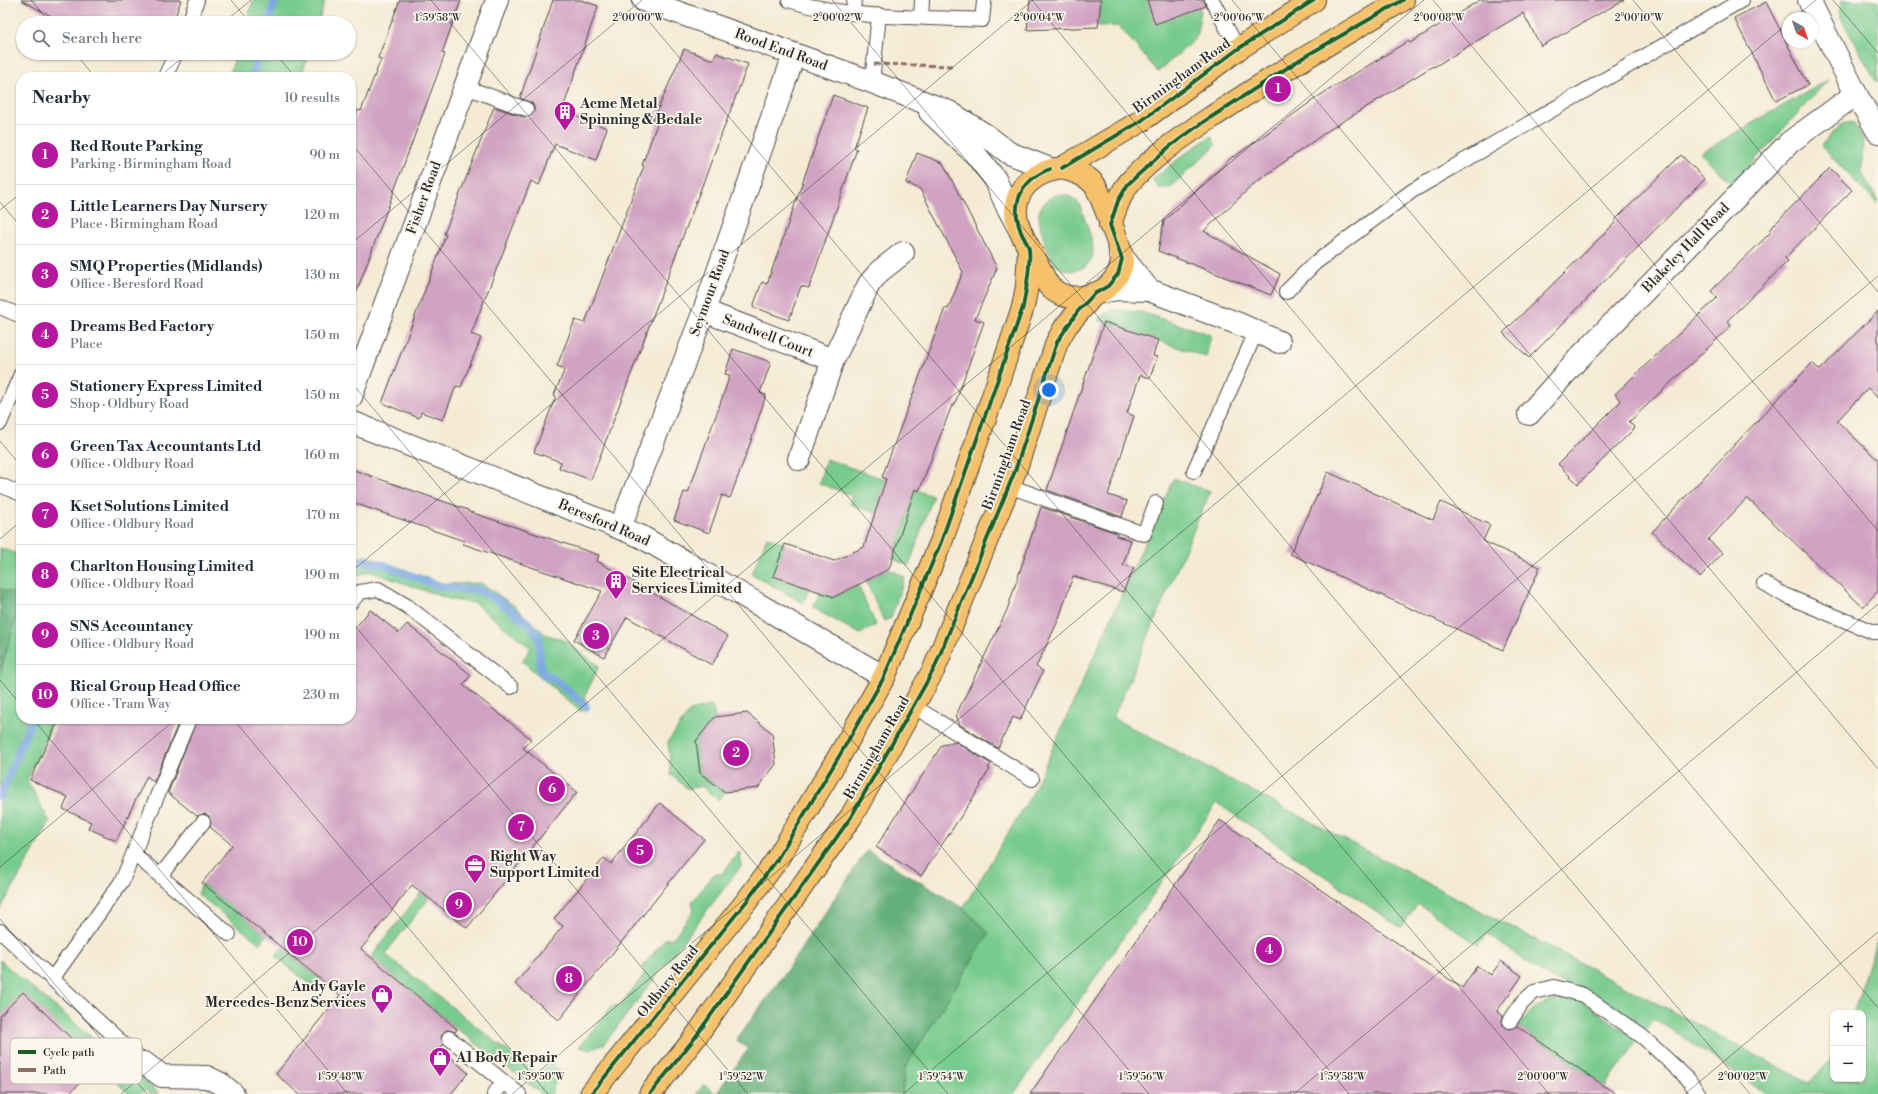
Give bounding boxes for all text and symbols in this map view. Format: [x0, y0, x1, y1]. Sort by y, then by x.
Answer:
text: 1°59'58"W [415, 12, 462, 24]
text: 2°00'00"W [612, 12, 664, 24]
text: 2°00'02"W [813, 12, 864, 24]
text: 2°00'04"W [1014, 12, 1065, 24]
text: 2°00'06"W [1214, 12, 1265, 24]
text: 2°00'08"W [1414, 12, 1465, 24]
text: 2°00'10"W [1615, 12, 1664, 24]
north arrow [1782, 12, 1818, 48]
search box [16, 16, 356, 60]
street label: Rood End Road [732, 25, 830, 75]
icon: search [30, 27, 52, 49]
text: Search here [62, 29, 142, 48]
street label: Birmingham Road [1129, 35, 1234, 118]
pin: 1 [1265, 74, 1291, 104]
text: Nearby [32, 87, 91, 109]
text: 10 results [284, 90, 340, 106]
place label: Acme Metal Spinning & Bedale [579, 95, 703, 129]
building icon: Acme Metal Spinning & Bedale [552, 99, 578, 132]
text: Red Route Parking [70, 137, 202, 156]
text: 1 [42, 147, 48, 163]
text: 90 m [309, 147, 340, 163]
text: Parking · Birmingham Road [70, 156, 231, 172]
street label: Fisher Road [402, 159, 446, 237]
text: Little Learners Day Nursery [70, 197, 268, 216]
street label: Blakeley Hall Road [1638, 199, 1734, 297]
text: 2 [41, 207, 49, 223]
text: 120 m [304, 207, 340, 223]
text: Place · Birmingham Road [70, 216, 218, 232]
street label: Seymour Road [686, 247, 734, 339]
text: SMQ Properties (Midlands) [70, 257, 262, 276]
text: 3 [41, 267, 49, 283]
text: 130 m [305, 267, 340, 283]
text: Office · Beresford Road [70, 276, 203, 292]
street label: Sandwell Court [720, 310, 816, 362]
text: Dreams Bed Factory [70, 317, 214, 336]
text: 4 [41, 327, 49, 343]
text: 150 m [305, 327, 340, 343]
text: Place [70, 336, 102, 352]
text: Stationery Express Limited [70, 377, 262, 396]
your location [1039, 380, 1059, 400]
text: 5 [41, 387, 49, 403]
text: 150 m [305, 387, 340, 403]
text: Shop · Oldbury Road [70, 396, 189, 412]
street label: Birmingham Road [978, 397, 1035, 514]
text: Green Tax Accountants Ltd [70, 437, 262, 456]
text: 6 [41, 447, 49, 463]
text: 160 m [304, 447, 340, 463]
text: Office · Oldbury Road [70, 456, 194, 472]
street label: Beresford Road [554, 495, 653, 550]
text: Kset Solutions Limited [70, 497, 229, 516]
text: 7 [41, 507, 49, 523]
text: 170 m [306, 507, 340, 523]
text: Office · Oldbury Road [70, 516, 194, 532]
text: Charlton Housing Limited [70, 557, 254, 576]
place label: Site Electrical Services Limited [632, 564, 742, 598]
text: 8 [41, 567, 49, 583]
text: 190 m [304, 567, 340, 583]
building icon: Site Electrical Services Limited [603, 568, 629, 601]
text: Office · Oldbury Road [70, 576, 194, 592]
text: SNS Accountancy [70, 617, 193, 636]
pin: 3 [583, 621, 609, 651]
text: 9 [41, 627, 49, 643]
text: 190 m [304, 627, 340, 643]
text: Office · Oldbury Road [70, 636, 194, 652]
text: Rical Group Head Office [70, 677, 241, 696]
text: 10 [37, 687, 53, 703]
text: 230 m [303, 687, 340, 703]
street label: Birmingham Road [840, 693, 914, 804]
text: Office · Tram Way [70, 696, 171, 712]
pin: 2 [723, 738, 749, 768]
pin: 6 [539, 774, 565, 804]
pin: 7 [508, 812, 534, 842]
pin: 5 [627, 836, 653, 866]
place label: Right Way Support Limited [490, 848, 600, 882]
office icon: Right Way Support Limited [462, 852, 488, 885]
pin: 9 [446, 890, 472, 920]
pin: 10 [287, 927, 313, 957]
pin: 4 [1256, 935, 1282, 965]
street label: Oldbury Road [633, 942, 703, 1022]
pin: 8 [556, 964, 582, 994]
place label: Andy Gayle Mercedes-Benz Services [205, 978, 366, 1012]
shop icon: Andy Gayle Mercedes-Benz Services [369, 982, 395, 1015]
map controls [1830, 1010, 1866, 1082]
button: + [1830, 1010, 1866, 1046]
legend [10, 1038, 142, 1084]
shop icon: A1 Body Repair [427, 1045, 453, 1078]
text: Cycle path [43, 1046, 95, 1060]
button: − [1830, 1046, 1866, 1082]
place label: A1 Body Repair [455, 1049, 558, 1067]
text: Path [43, 1064, 67, 1078]
text: 1°59'48"W [318, 1071, 365, 1083]
text: 1°59'50"W [518, 1071, 565, 1083]
text: 1°59'52"W [719, 1071, 766, 1083]
text: 1°59'54"W [919, 1071, 966, 1083]
text: 1°59'56"W [1119, 1071, 1166, 1083]
text: 1°59'58"W [1320, 1071, 1367, 1083]
text: 2°00'00"W [1517, 1071, 1569, 1083]
text: 2°00'02"W [1718, 1071, 1769, 1083]

